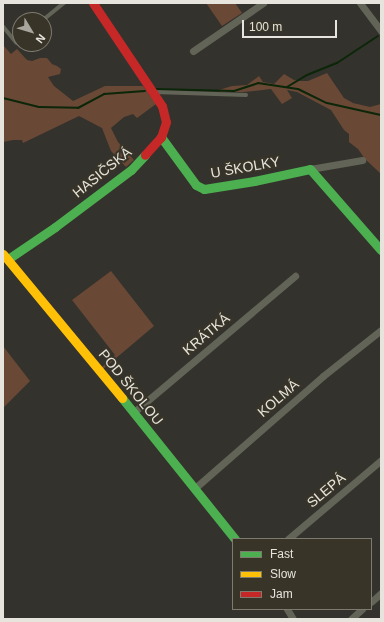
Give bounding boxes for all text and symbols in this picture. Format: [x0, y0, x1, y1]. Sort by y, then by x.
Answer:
north arrow [12, 12, 52, 52]
scale bar [244, 12, 339, 38]
text: 100 m [249, 20, 282, 34]
text: N [33, 32, 48, 46]
street label: HASIČSKÁ [69, 143, 135, 201]
street label: U ŠKOLKY [209, 153, 281, 181]
street label: KRÁTKÁ [179, 310, 233, 358]
street label: POD ŠKOLOU [95, 346, 167, 428]
street label: KOLMÁ [254, 376, 302, 420]
street label: SLEPÁ [303, 469, 349, 511]
legend [232, 538, 372, 610]
text: Fast [270, 547, 293, 561]
text: Slow [270, 567, 296, 581]
text: Jam [270, 587, 293, 601]

